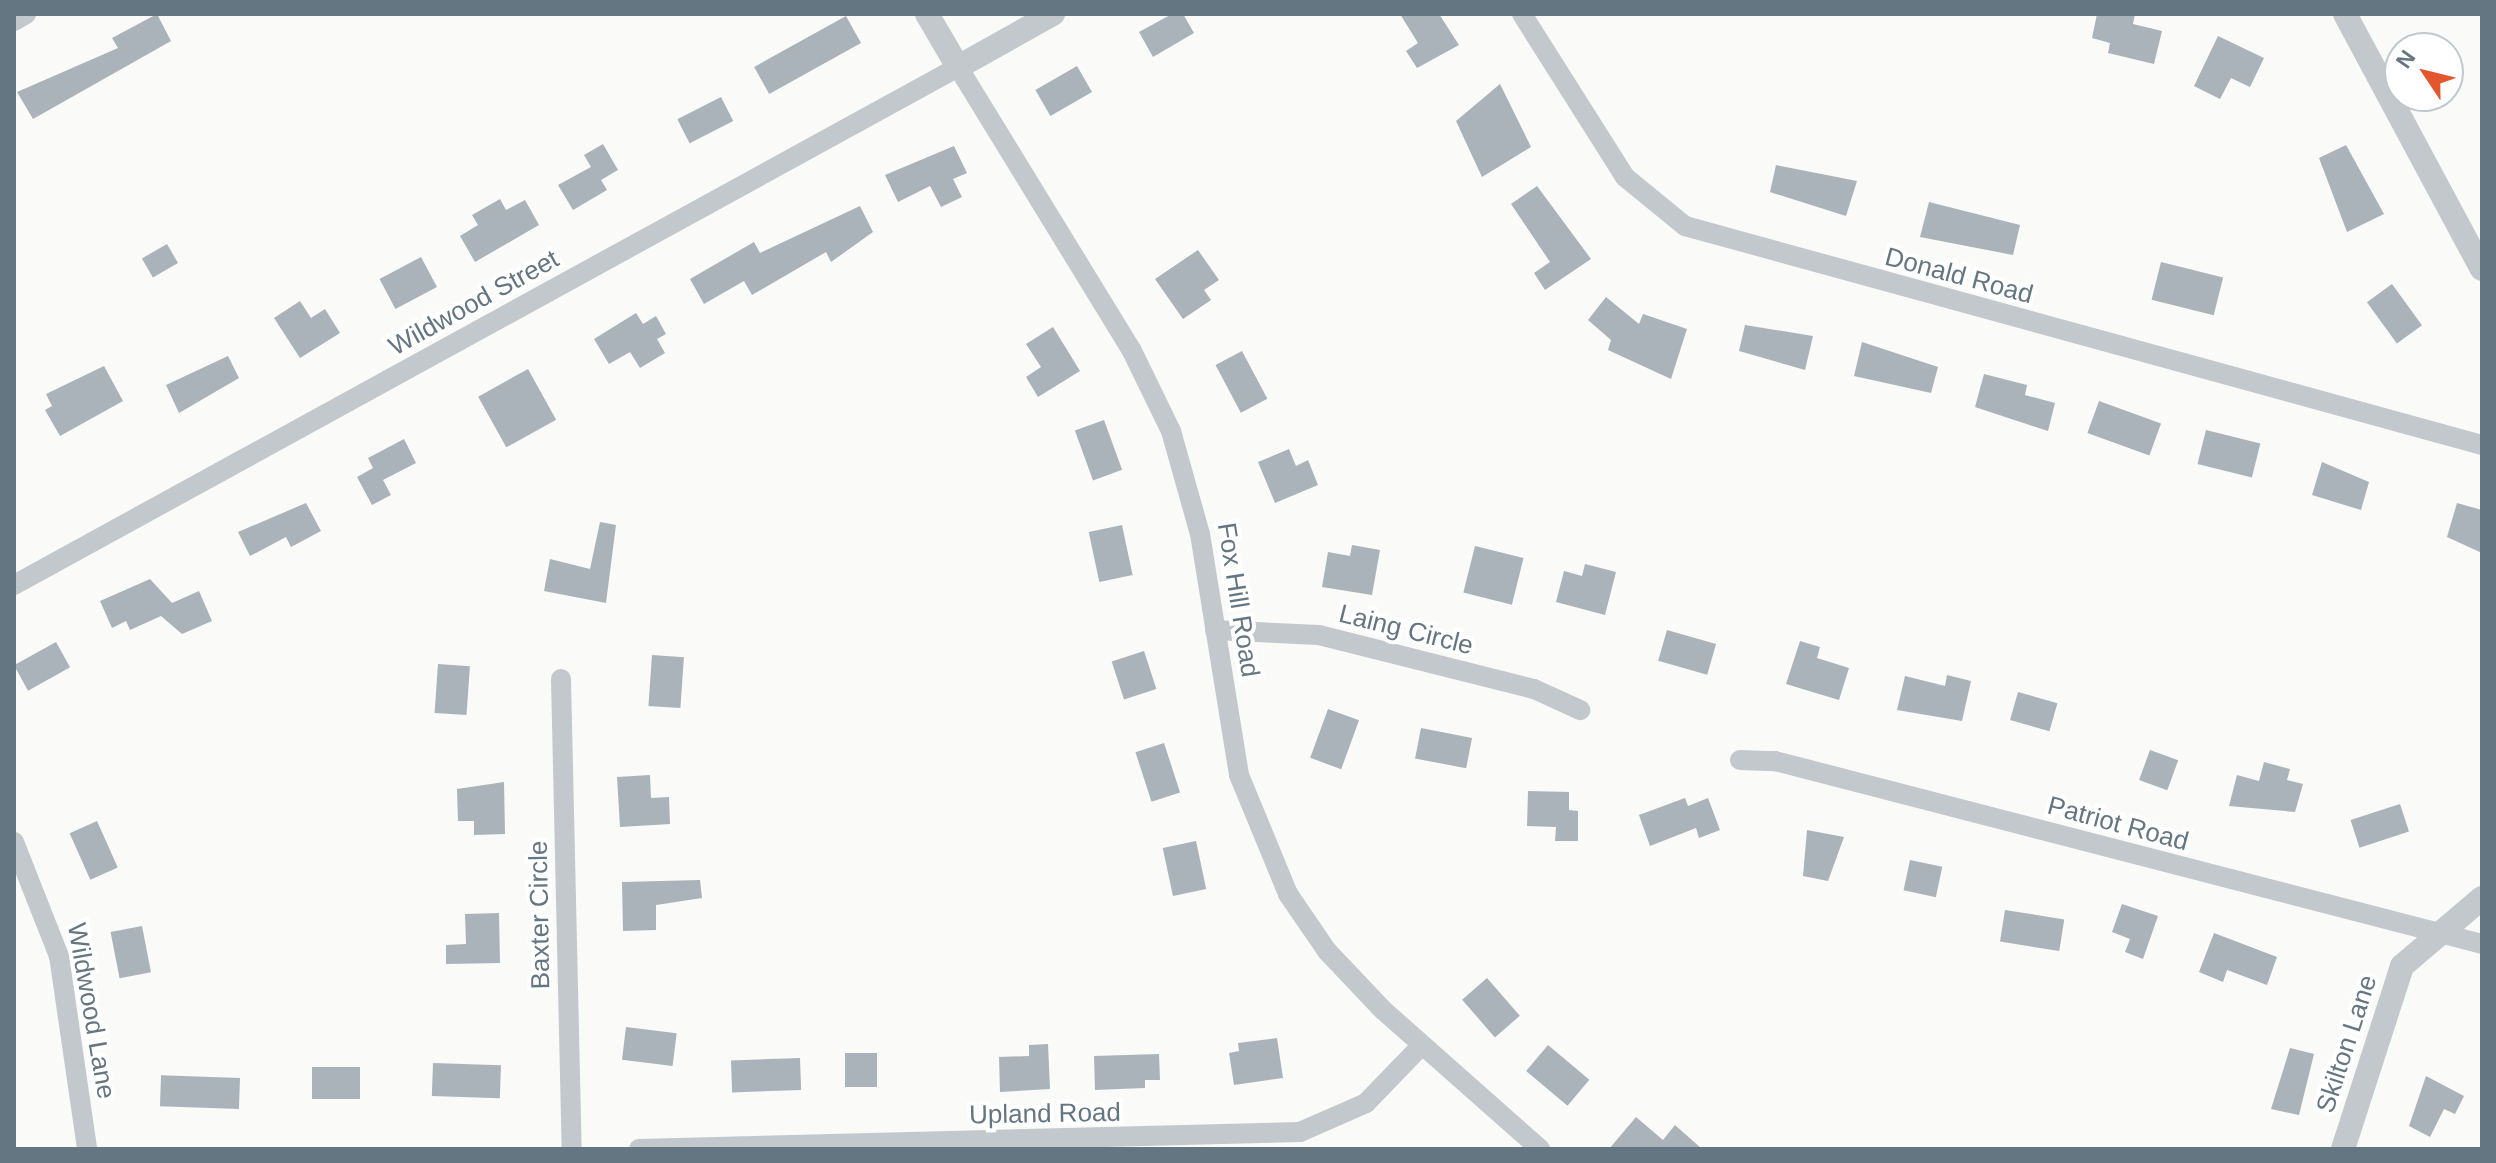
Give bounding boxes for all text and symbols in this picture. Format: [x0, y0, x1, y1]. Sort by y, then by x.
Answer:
north arrow [2384, 32, 2464, 112]
text: N [2391, 45, 2420, 73]
street label: Donald Road [1882, 241, 2036, 311]
street label: Wildwood Street [384, 243, 564, 363]
street label: Fox Hill Road [1210, 520, 1266, 680]
street label: Laing Circle [1336, 598, 1476, 662]
street label: Patriot Road [2044, 790, 2192, 858]
street label: Baxter Circle [523, 840, 557, 990]
street label: Wildwood Lane [60, 921, 122, 1101]
street label: Skilton Lane [2310, 971, 2384, 1117]
street label: Upland Road [969, 1097, 1121, 1131]

